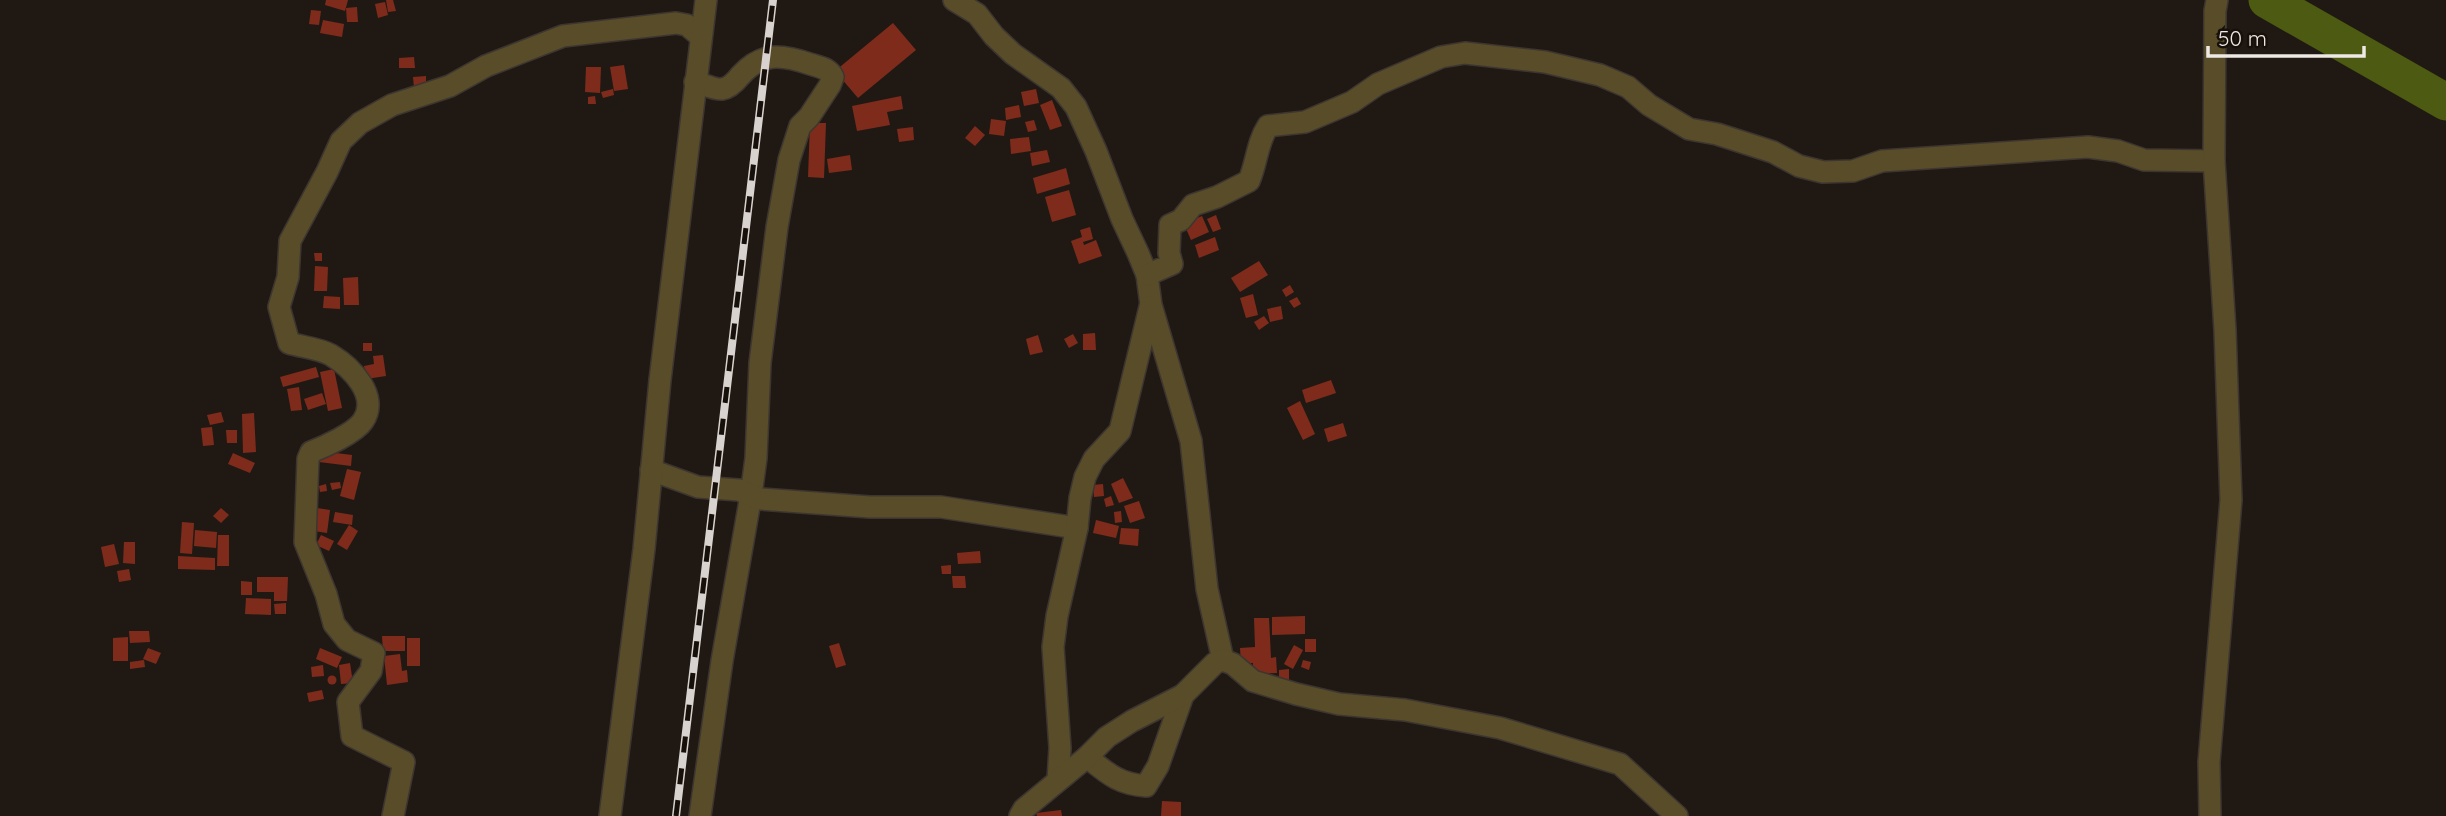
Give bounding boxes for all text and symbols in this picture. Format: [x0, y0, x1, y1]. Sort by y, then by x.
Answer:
scale bar [2208, 14, 2364, 58]
text: 50 m [2218, 25, 2267, 51]

